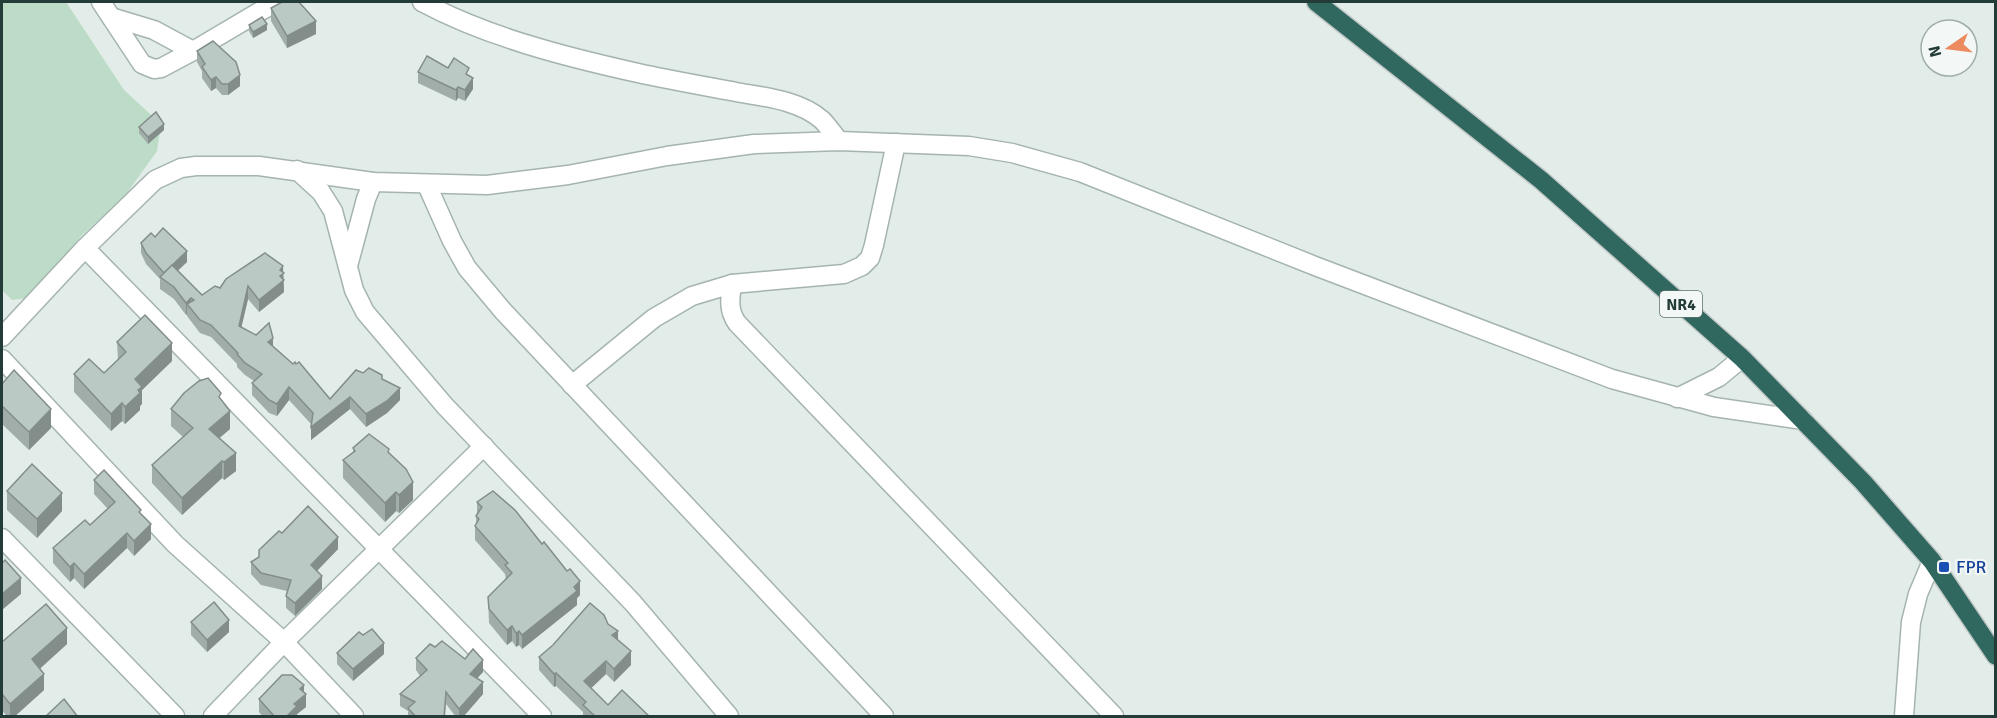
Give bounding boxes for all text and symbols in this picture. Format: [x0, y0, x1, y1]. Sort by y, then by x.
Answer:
north arrow [1919, 18, 1979, 78]
text: N [1924, 44, 1946, 59]
road number: NR4 [1660, 291, 1702, 317]
place label: FPR [1956, 556, 1987, 578]
marker: FPR [1937, 560, 1951, 574]

